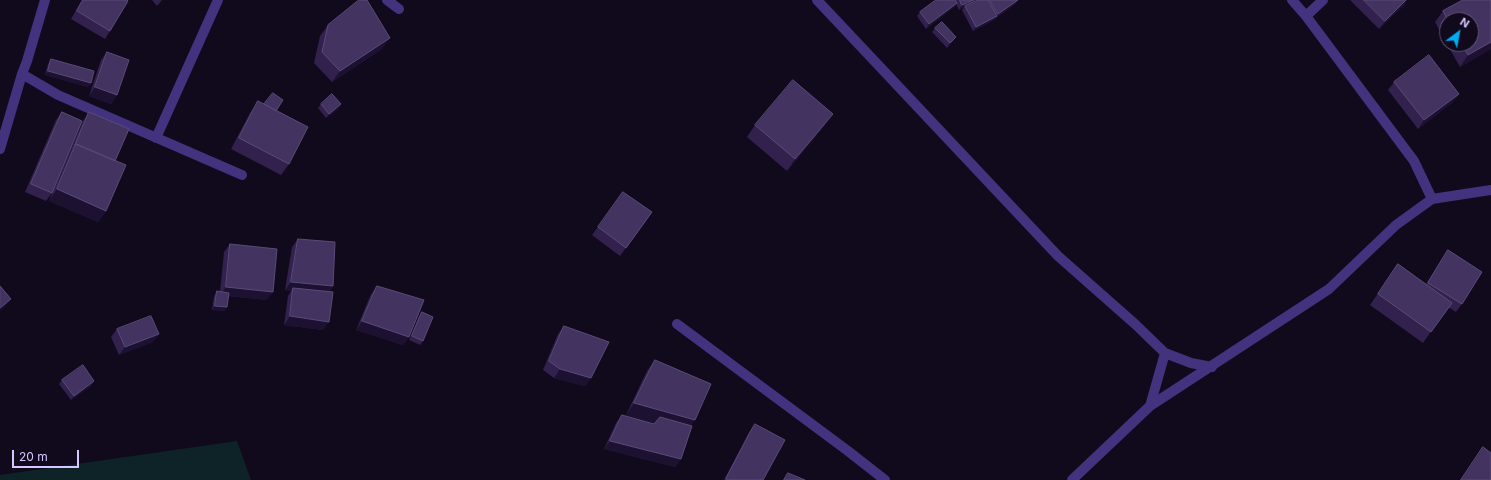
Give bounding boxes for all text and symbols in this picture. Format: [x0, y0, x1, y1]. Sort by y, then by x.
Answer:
north arrow [1439, 12, 1479, 52]
text: N [1458, 15, 1472, 31]
scale bar [14, 442, 81, 468]
text: 20 m [19, 449, 48, 464]

